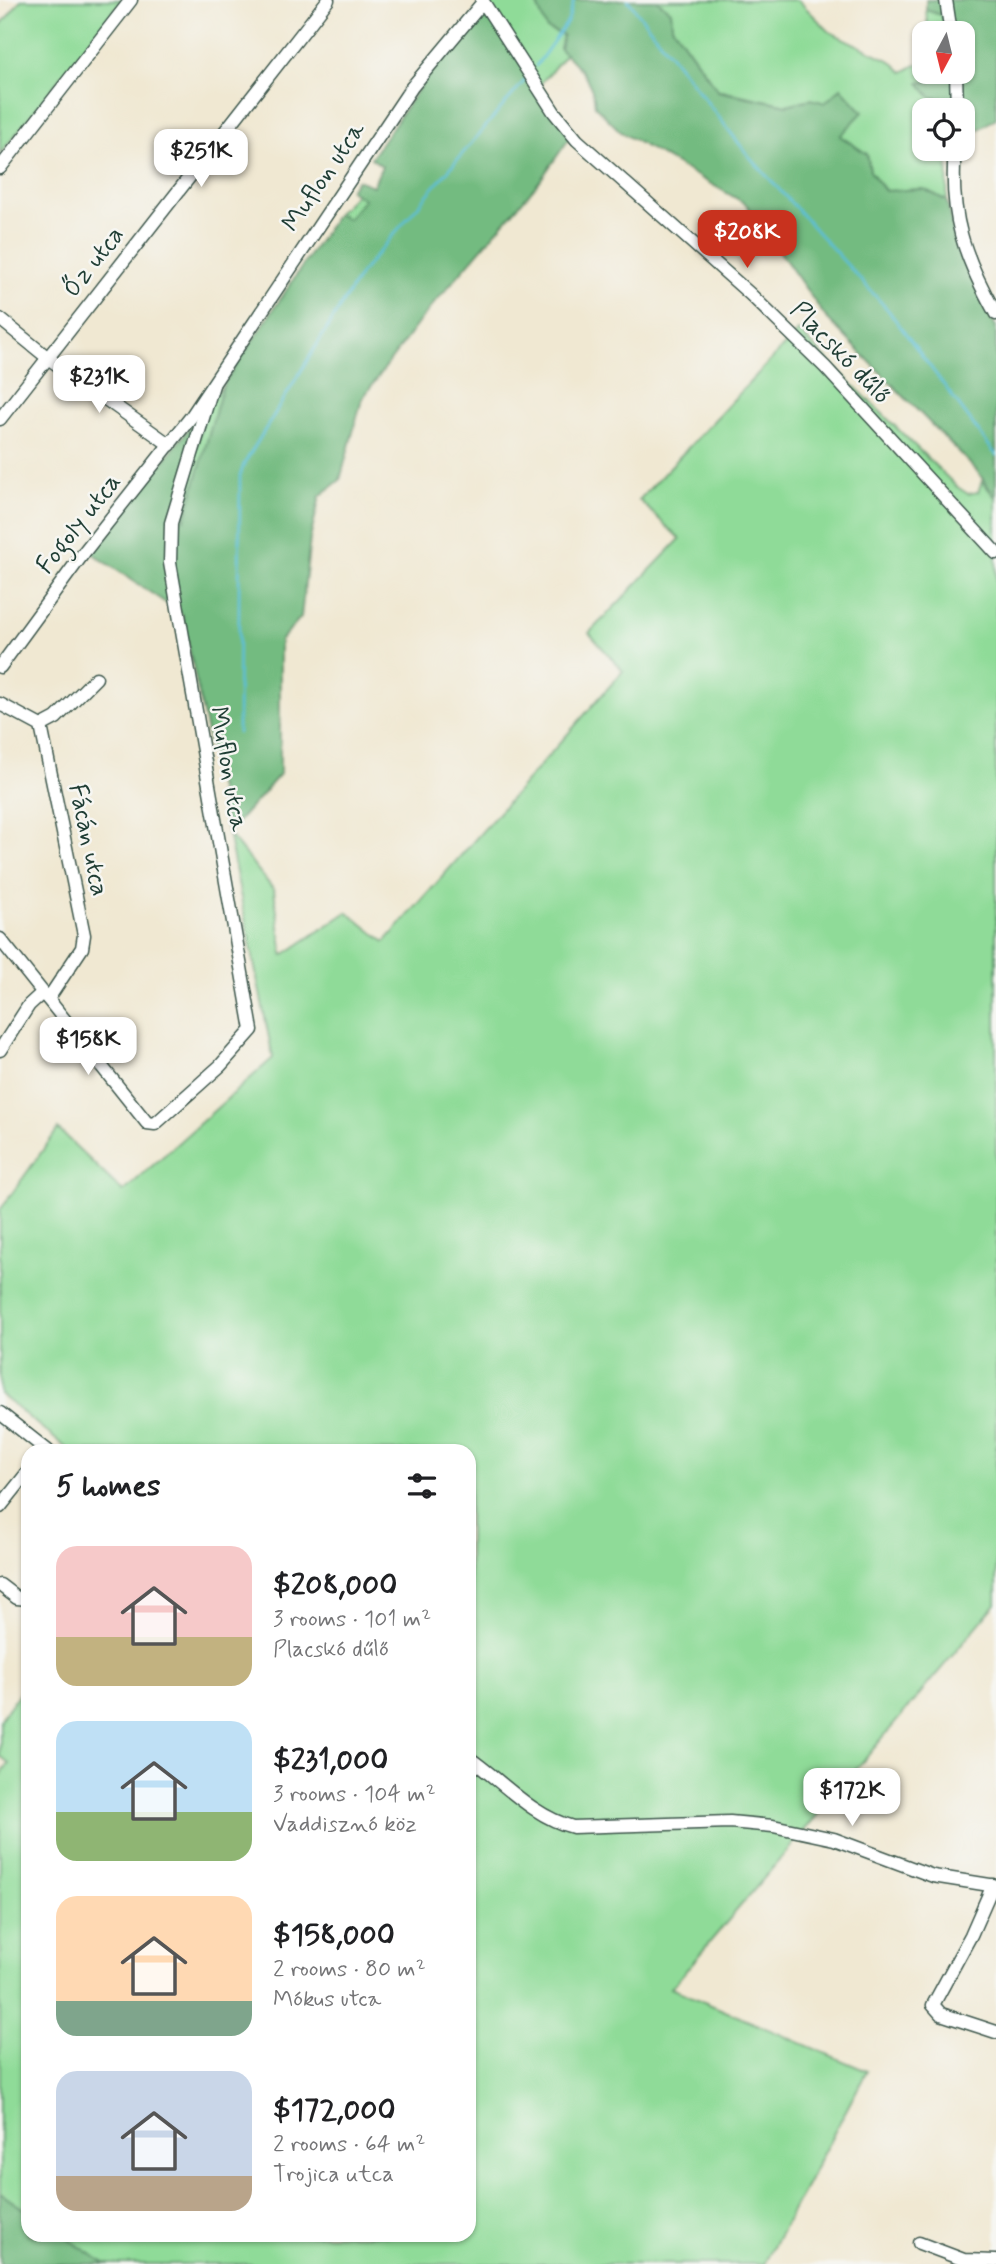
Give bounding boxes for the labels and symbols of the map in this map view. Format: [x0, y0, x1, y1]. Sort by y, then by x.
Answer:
north arrow [912, 21, 975, 84]
street label: Muflon utca [275, 115, 374, 239]
pin: $251K [152, 130, 250, 189]
pin: $208K [698, 210, 796, 270]
street label: Őz utca [55, 219, 133, 305]
street label: Placskó dűlő [782, 294, 898, 412]
pin: $231K [50, 356, 148, 415]
street label: Fogoly utca [29, 467, 131, 583]
street label: Muflon utca [200, 704, 256, 835]
street label: Fácán utca [60, 781, 116, 899]
pin: $158K [39, 1018, 137, 1077]
pin: $172K [803, 1769, 901, 1828]

